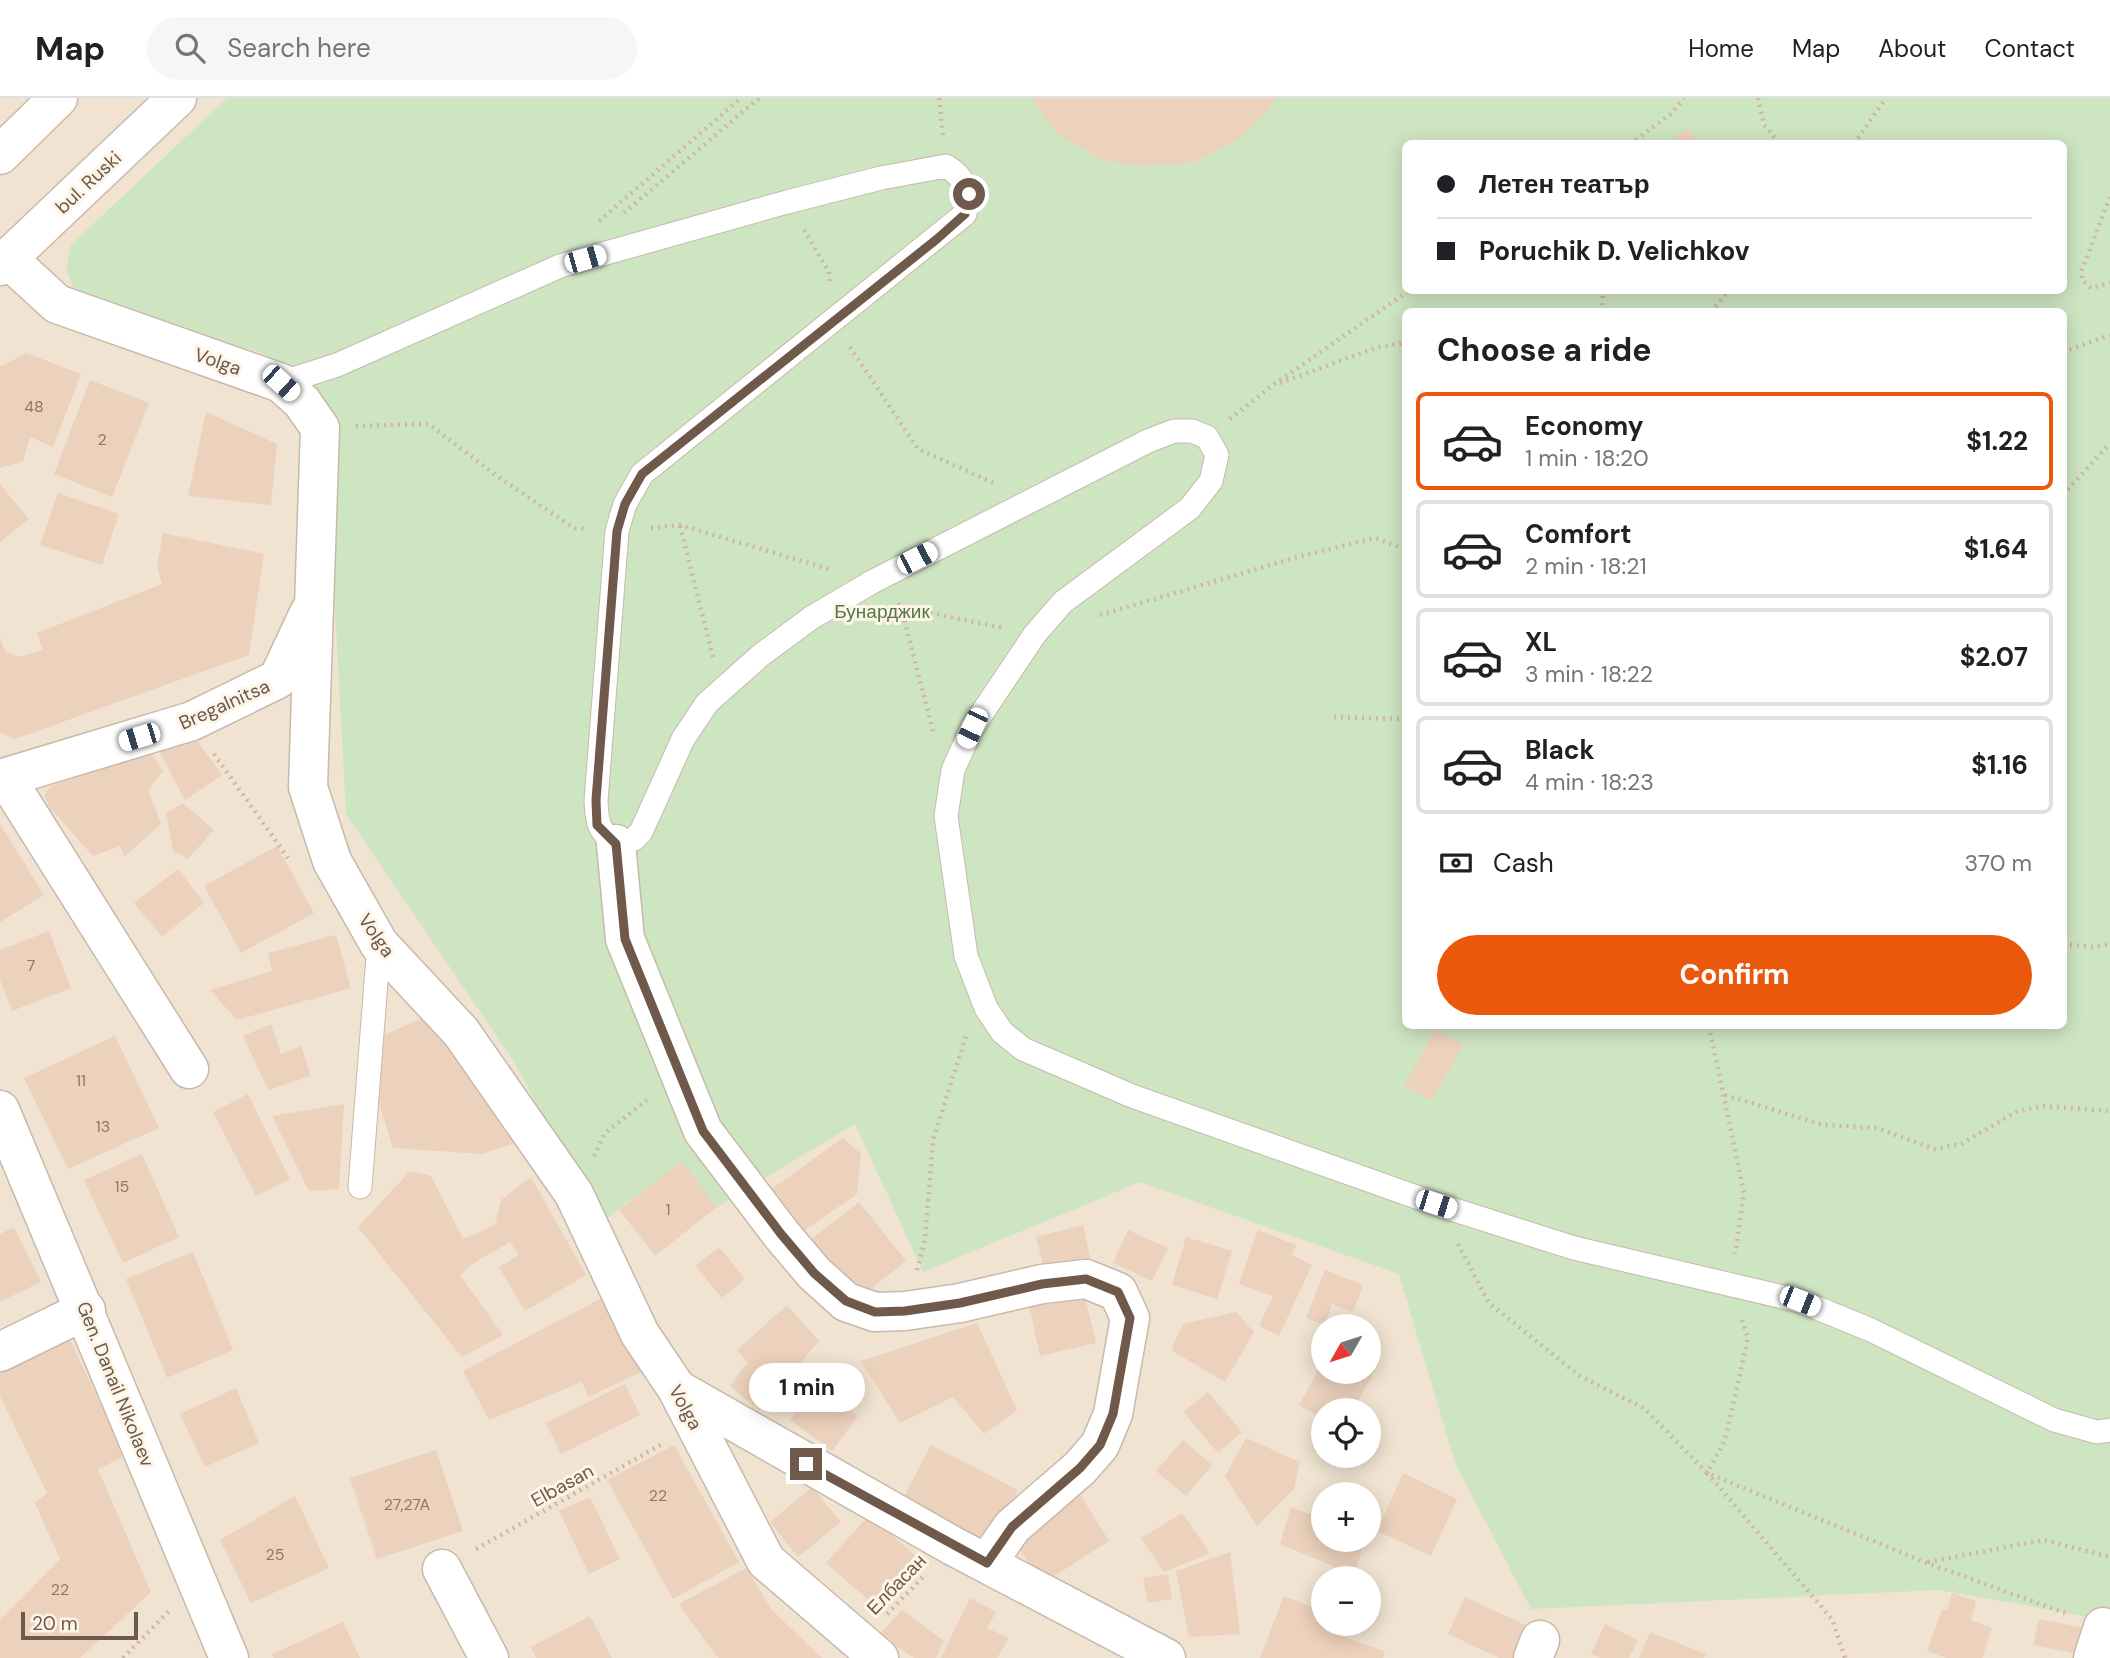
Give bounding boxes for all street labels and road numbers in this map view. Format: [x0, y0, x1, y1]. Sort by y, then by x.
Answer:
street label: bul. Ruski [50, 145, 127, 219]
street label: Volga [191, 342, 245, 381]
street label: Bregalnitsa [175, 673, 274, 736]
street label: Volga [353, 908, 401, 962]
street label: Gen. Danail Nikolaev [71, 1298, 160, 1471]
street label: Volga [663, 1380, 708, 1434]
street label: Elbasan [526, 1458, 598, 1513]
street label: Елбасан [861, 1549, 932, 1620]

